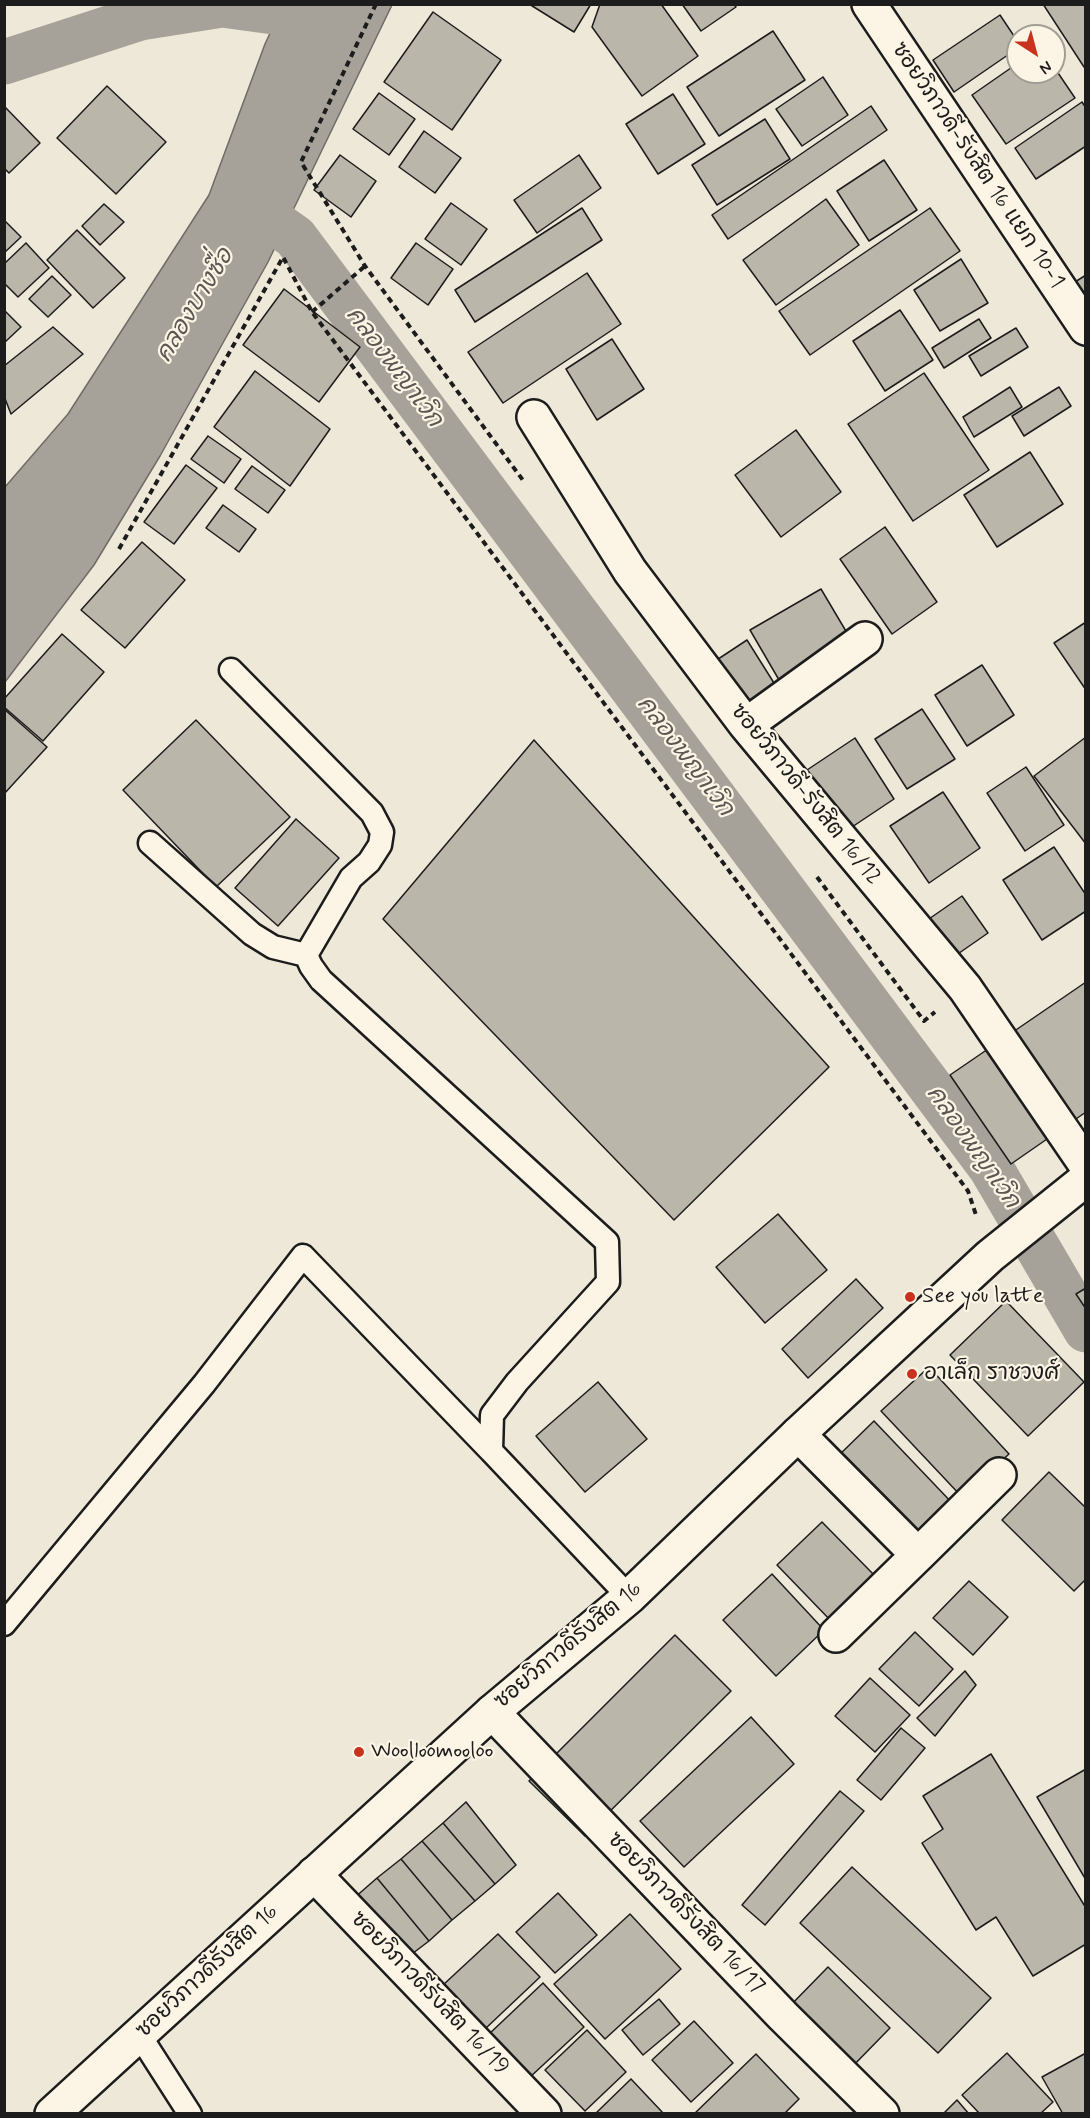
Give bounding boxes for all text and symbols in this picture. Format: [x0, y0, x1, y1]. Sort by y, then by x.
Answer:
north arrow [1006, 24, 1066, 84]
street label: ซอยวิภาวดี-รังสิต 16 แยก 10-1 [885, 38, 1069, 294]
text: N [1035, 56, 1056, 79]
water label: คลองบางซื่อ [151, 244, 241, 368]
water label: คลองพญาเวิก [338, 302, 448, 434]
water label: คลองพญาเวิก [629, 691, 739, 823]
street label: ซอยวิภาวดี-รังสิต 16/12 [724, 699, 886, 891]
water label: คลองพญาเวิก [919, 1081, 1025, 1215]
place label: See you latte [922, 1284, 1044, 1310]
marker: See you latte [903, 1290, 917, 1304]
place label: อาเล็ก ราชวงศ์ [924, 1361, 1059, 1387]
marker: อาเล็ก ราชวงศ์ [905, 1367, 919, 1381]
street label: ซอยวิภาวดีรังสิต 16 [490, 1577, 648, 1715]
place label: Woolloomooloo [371, 1739, 493, 1765]
marker: Woolloomooloo [352, 1745, 366, 1759]
street label: ซอยวิภาวดีรังสิต 16/17 [601, 1827, 769, 2001]
street label: ซอยวิภาวดีรังสิต 16 [132, 1899, 284, 2045]
street label: ซอยวิภาวดีรังสิต 16/19 [344, 1907, 514, 2081]

